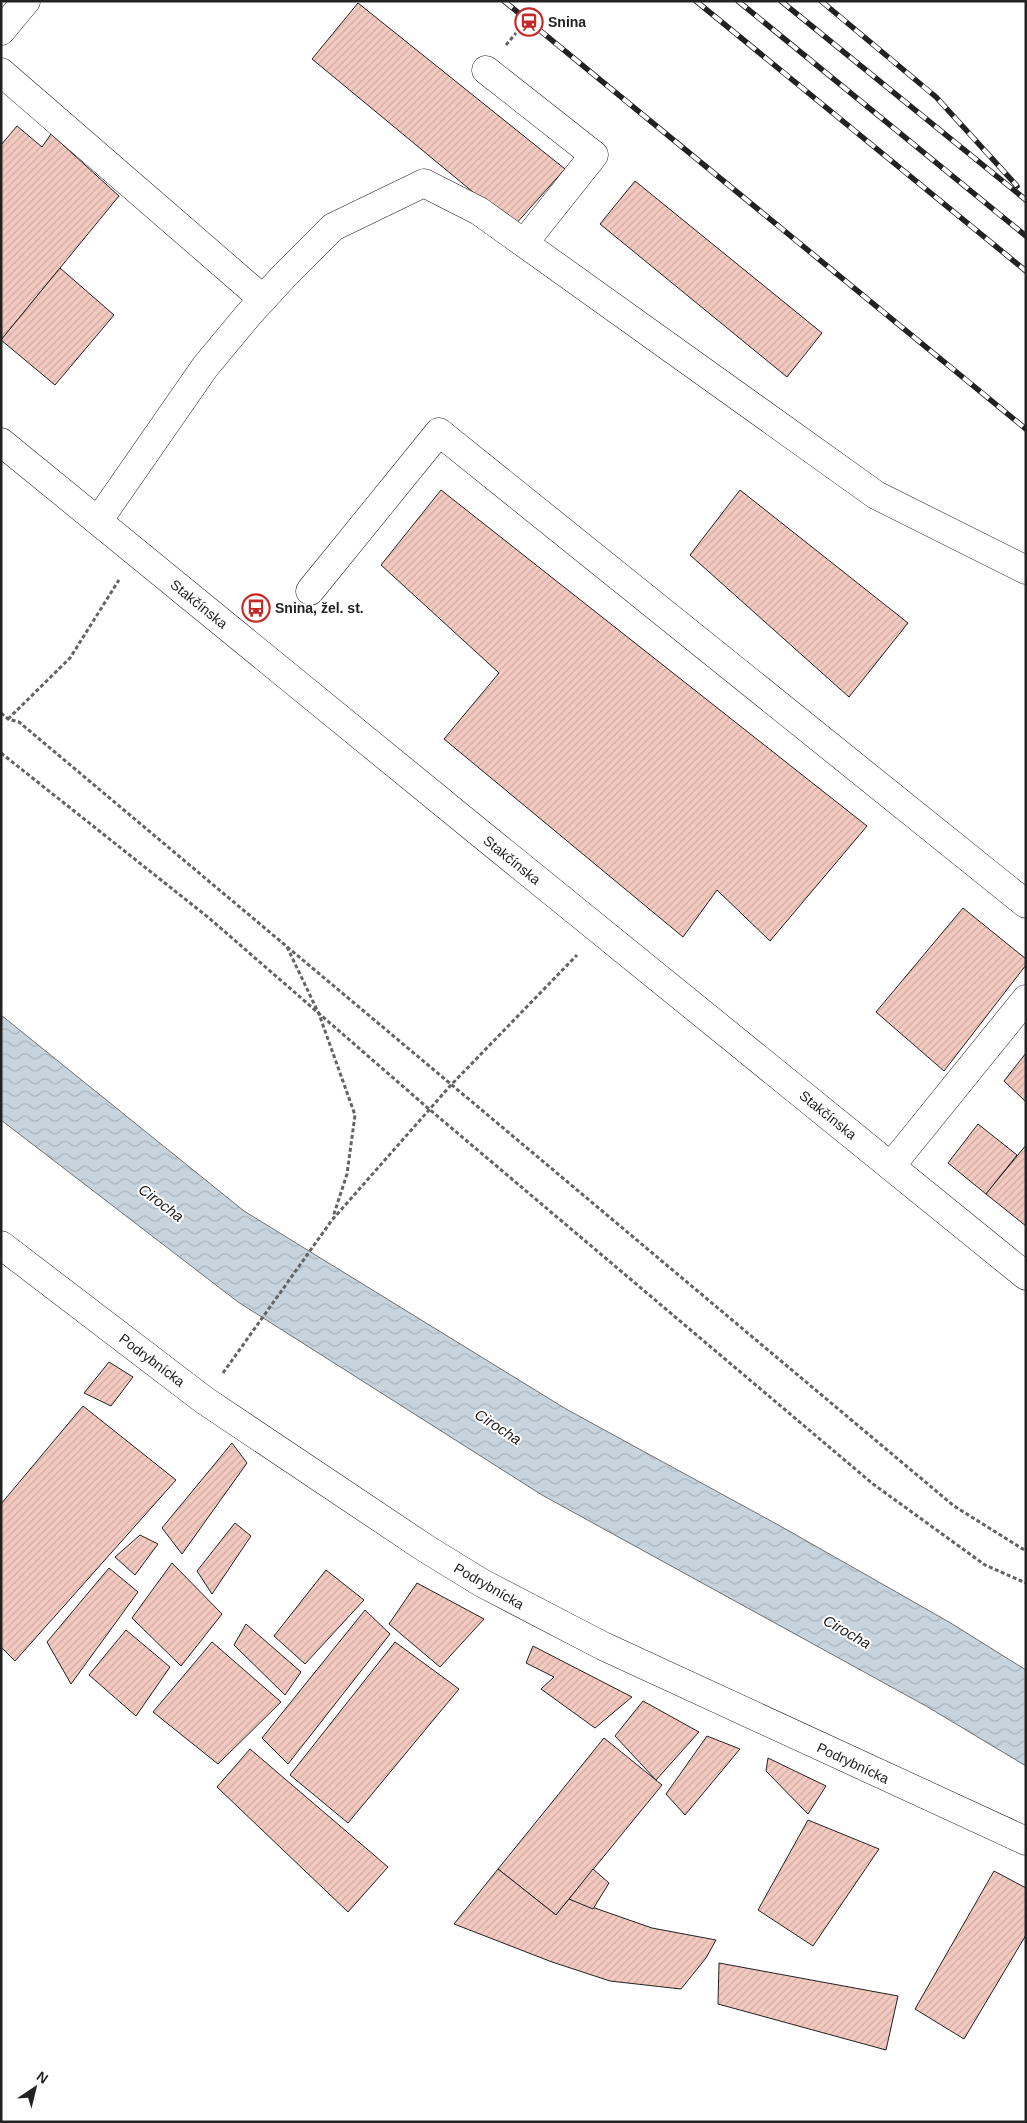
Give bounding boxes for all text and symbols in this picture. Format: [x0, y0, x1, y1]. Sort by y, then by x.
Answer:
station icon: Snina [514, 7, 544, 37]
place label: Snina [548, 14, 586, 30]
street label: Stakčínska [167, 576, 231, 632]
bus stop icon: Snina, žel. st. [241, 593, 271, 623]
place label: Snina, žel. st. [275, 600, 364, 616]
street label: Stakčínska [480, 832, 544, 888]
street label: Stakčínska [796, 1087, 860, 1143]
water label: Cirocha [136, 1180, 187, 1225]
street label: Podrybnícka [116, 1330, 188, 1390]
water label: Cirocha [472, 1405, 525, 1448]
street label: Podrybnícka [451, 1560, 527, 1612]
water label: Cirocha [821, 1611, 874, 1652]
street label: Podrybnícka [814, 1739, 892, 1787]
north arrow [10, 2063, 60, 2113]
text: N [34, 2068, 51, 2087]

